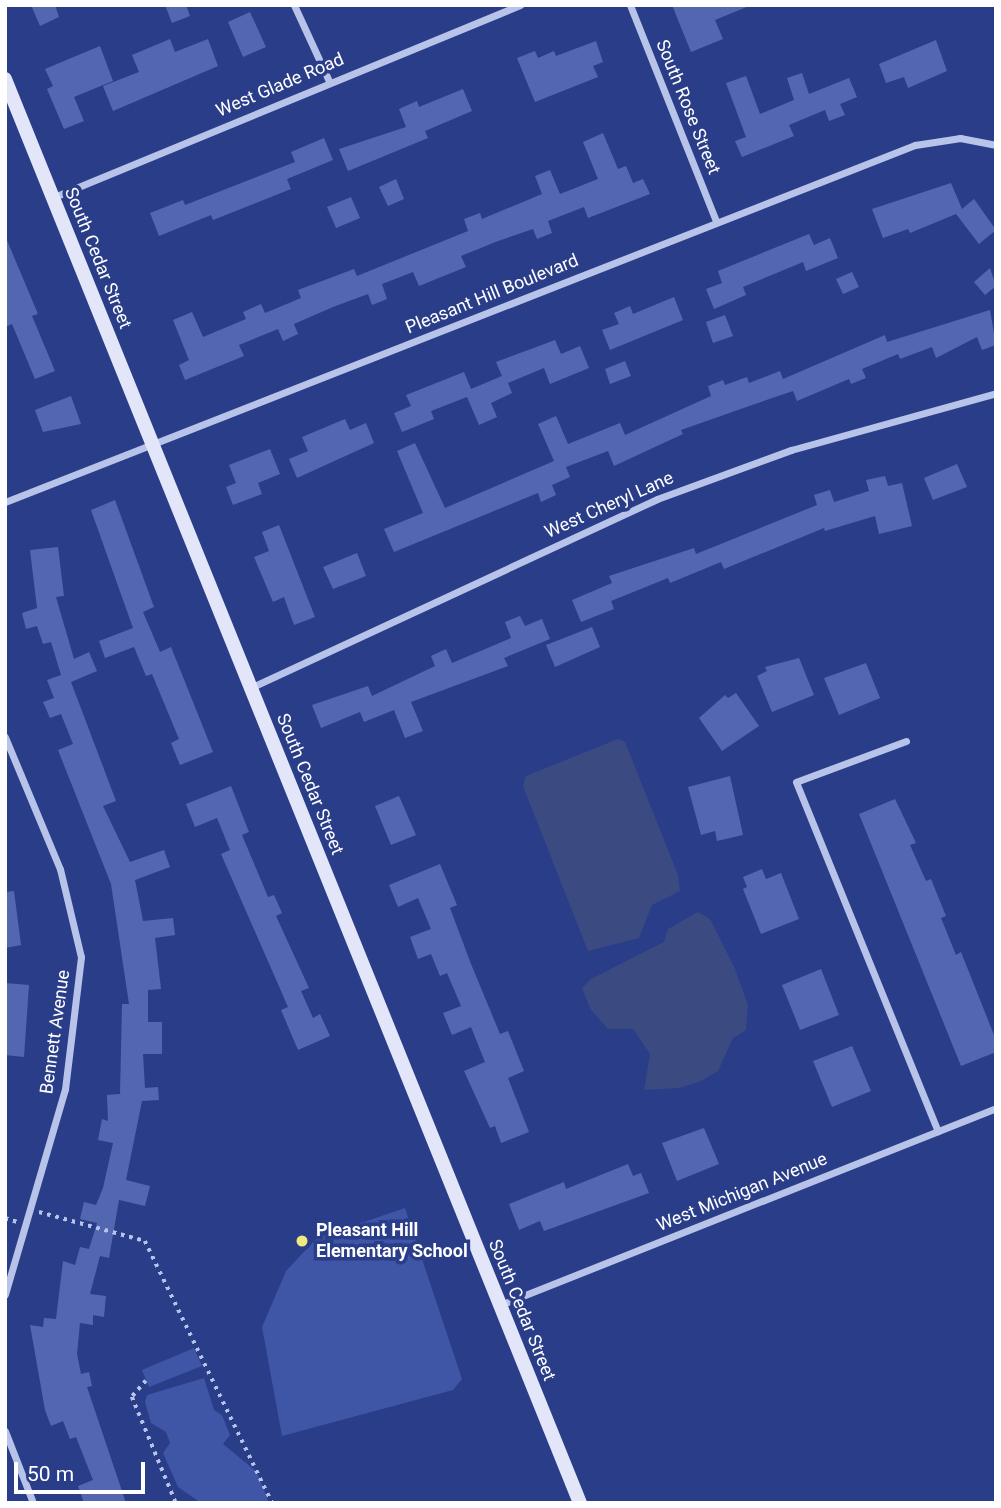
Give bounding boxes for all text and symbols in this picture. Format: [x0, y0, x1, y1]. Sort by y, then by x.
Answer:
street label: South Rose Street [651, 37, 725, 177]
street label: West Glade Road [213, 48, 347, 122]
street label: South Cedar Street [60, 184, 136, 332]
street label: Pleasant Hill Boulevard [402, 249, 582, 339]
street label: West Cheryl Lane [541, 467, 677, 543]
street label: South Cedar Street [272, 710, 348, 858]
street label: Bennett Avenue [36, 968, 74, 1096]
street label: West Michigan Avenue [654, 1148, 830, 1236]
place label: Pleasant Hill Elementary School [316, 1220, 468, 1262]
marker: Pleasant Hill Elementary School [294, 1233, 310, 1249]
street label: South Cedar Street [484, 1236, 560, 1384]
scale bar [18, 1448, 149, 1492]
text: 50 m [27, 1462, 74, 1486]

